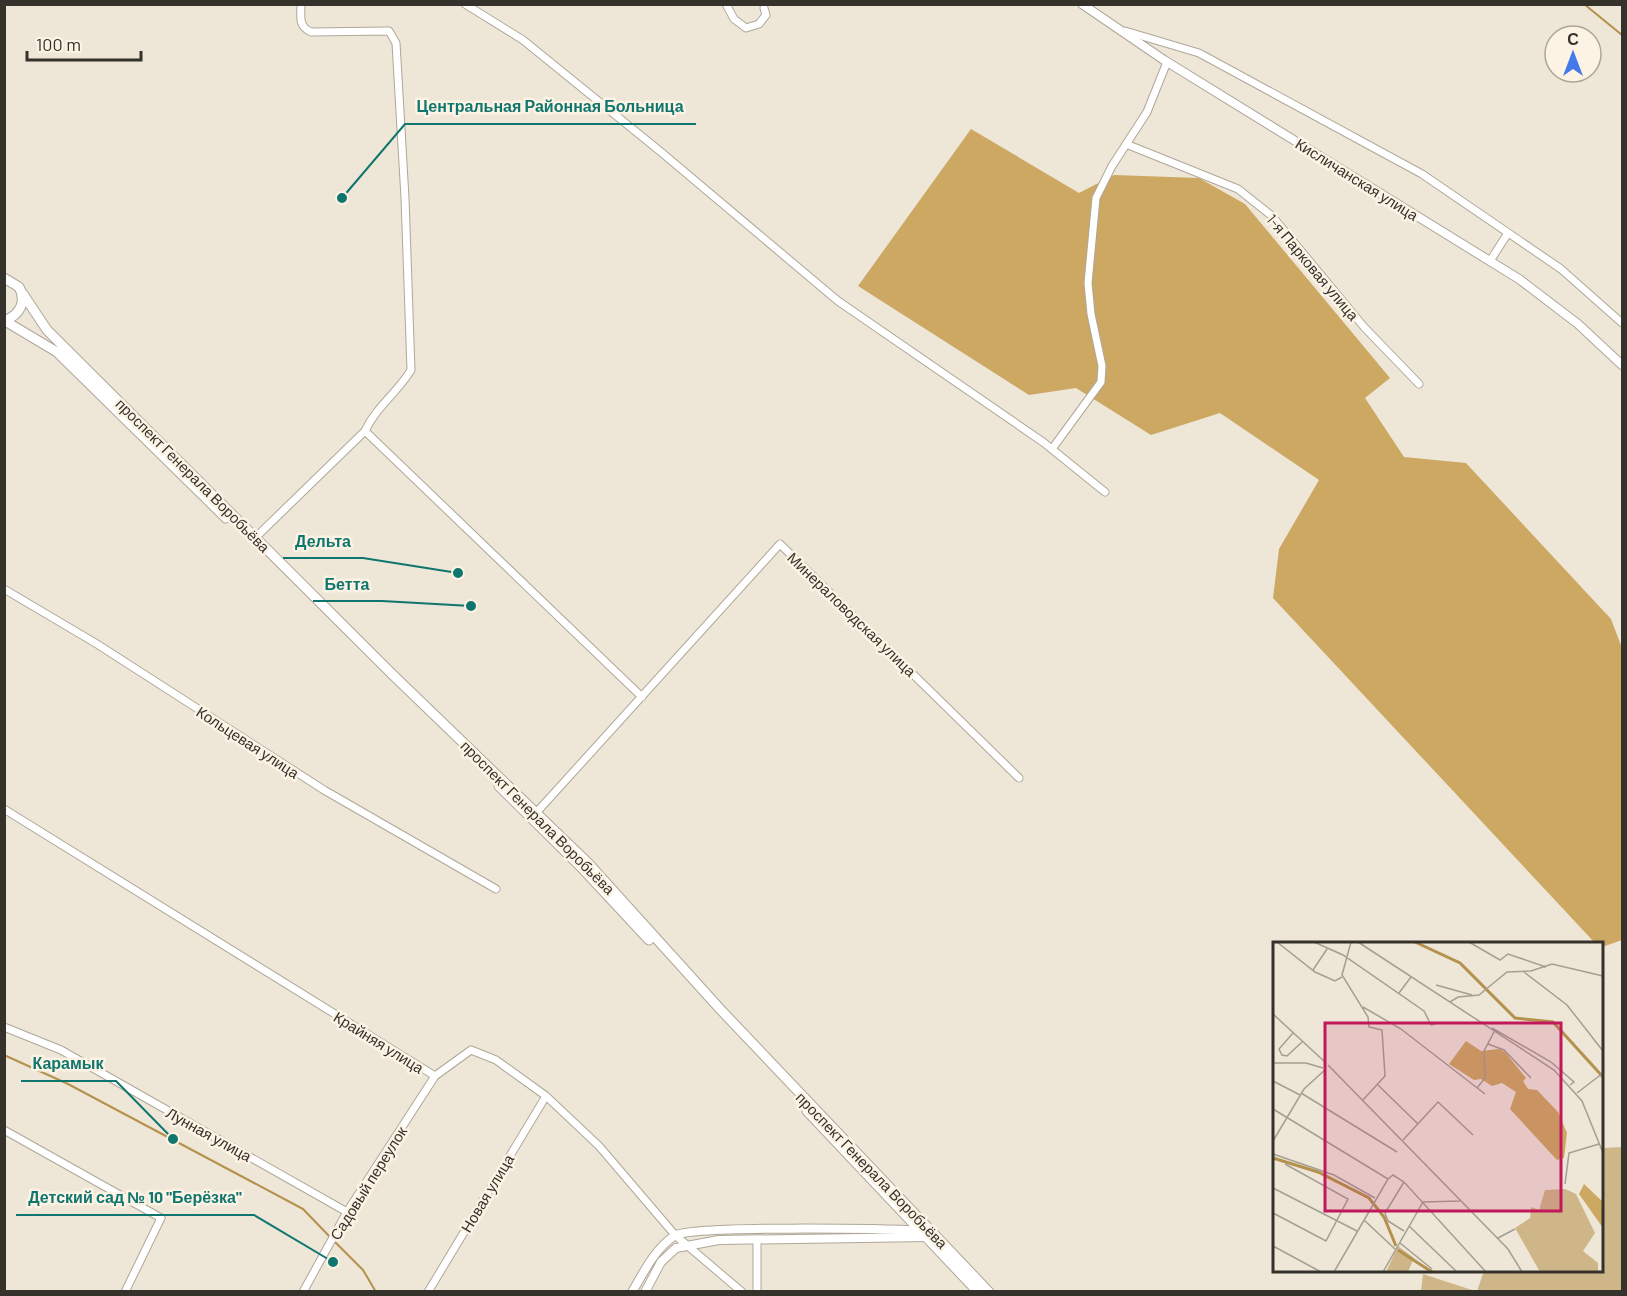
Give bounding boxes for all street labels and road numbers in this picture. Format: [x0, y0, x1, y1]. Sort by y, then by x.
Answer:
street label: Кисличанская улица [1292, 134, 1422, 224]
street label: 1-я Парковая улица [1263, 210, 1363, 324]
street label: проспект Генерала Воробьёва [112, 394, 274, 556]
street label: Минераловодская улица [784, 548, 920, 680]
street label: Кольцевая улица [193, 702, 303, 782]
street label: проспект Генерала Воробьёва [457, 736, 619, 898]
street label: Крайняя улица [331, 1007, 428, 1077]
street label: проспект Генерала Воробьёва [793, 1088, 952, 1252]
street label: Лунная улица [163, 1103, 255, 1165]
street label: Садовый переулок [326, 1123, 410, 1243]
street label: Новая улица [457, 1150, 518, 1235]

